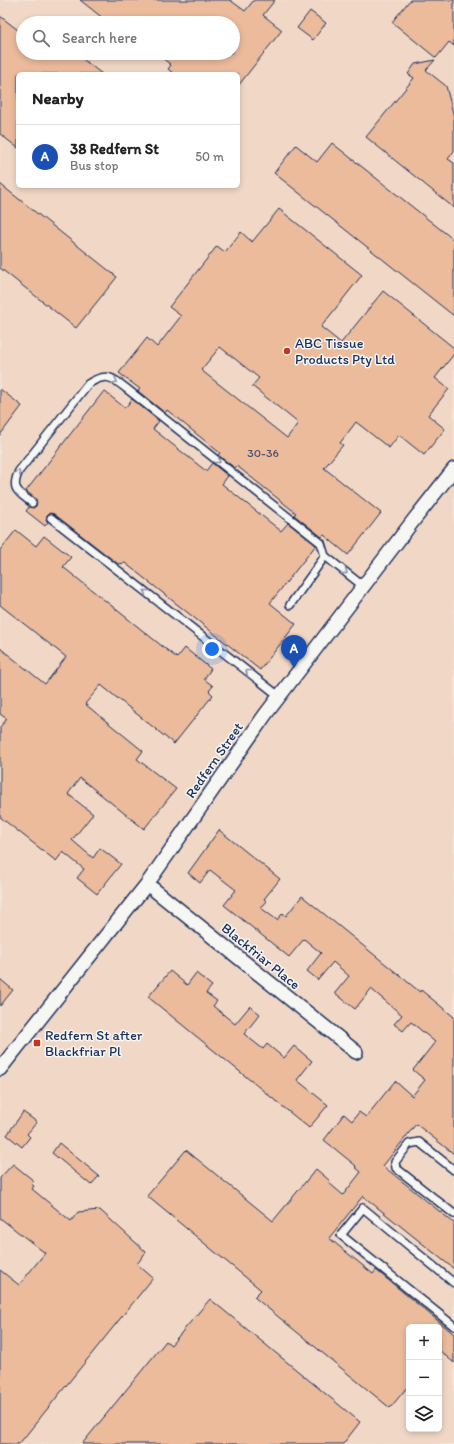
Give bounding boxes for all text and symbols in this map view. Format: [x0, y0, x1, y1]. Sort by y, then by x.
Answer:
search box [16, 16, 240, 60]
icon: search [30, 27, 52, 49]
text: Search here [62, 29, 137, 47]
text: Nearby [32, 88, 84, 108]
text: 38 Redfern St [70, 140, 159, 158]
text: A [41, 149, 49, 164]
text: 50 m [195, 149, 224, 164]
text: Bus stop [70, 158, 118, 173]
place label: ABC Tissue Products Pty Ltd [295, 335, 395, 368]
marker: ABC Tissue Products Pty Ltd [282, 346, 292, 356]
one-way arrow [111, 376, 118, 384]
house number: 30-36 [247, 446, 279, 460]
one-way arrow [213, 456, 220, 463]
one-way arrow [14, 470, 21, 477]
one-way arrow [341, 568, 348, 575]
one-way arrow [144, 590, 151, 597]
pin: A [281, 635, 307, 668]
your location [202, 639, 222, 659]
one-way arrow [246, 670, 253, 677]
street label: Redfern Street [182, 719, 247, 801]
street label: Blackfriar Place [218, 919, 304, 994]
place label: Redfern St after Blackfriar Pl [45, 1027, 143, 1060]
marker: Redfern St after Blackfriar Pl [32, 1038, 42, 1048]
map controls [406, 1324, 442, 1432]
button: + [406, 1324, 442, 1360]
button: − [406, 1360, 442, 1396]
button: layers [406, 1396, 442, 1432]

